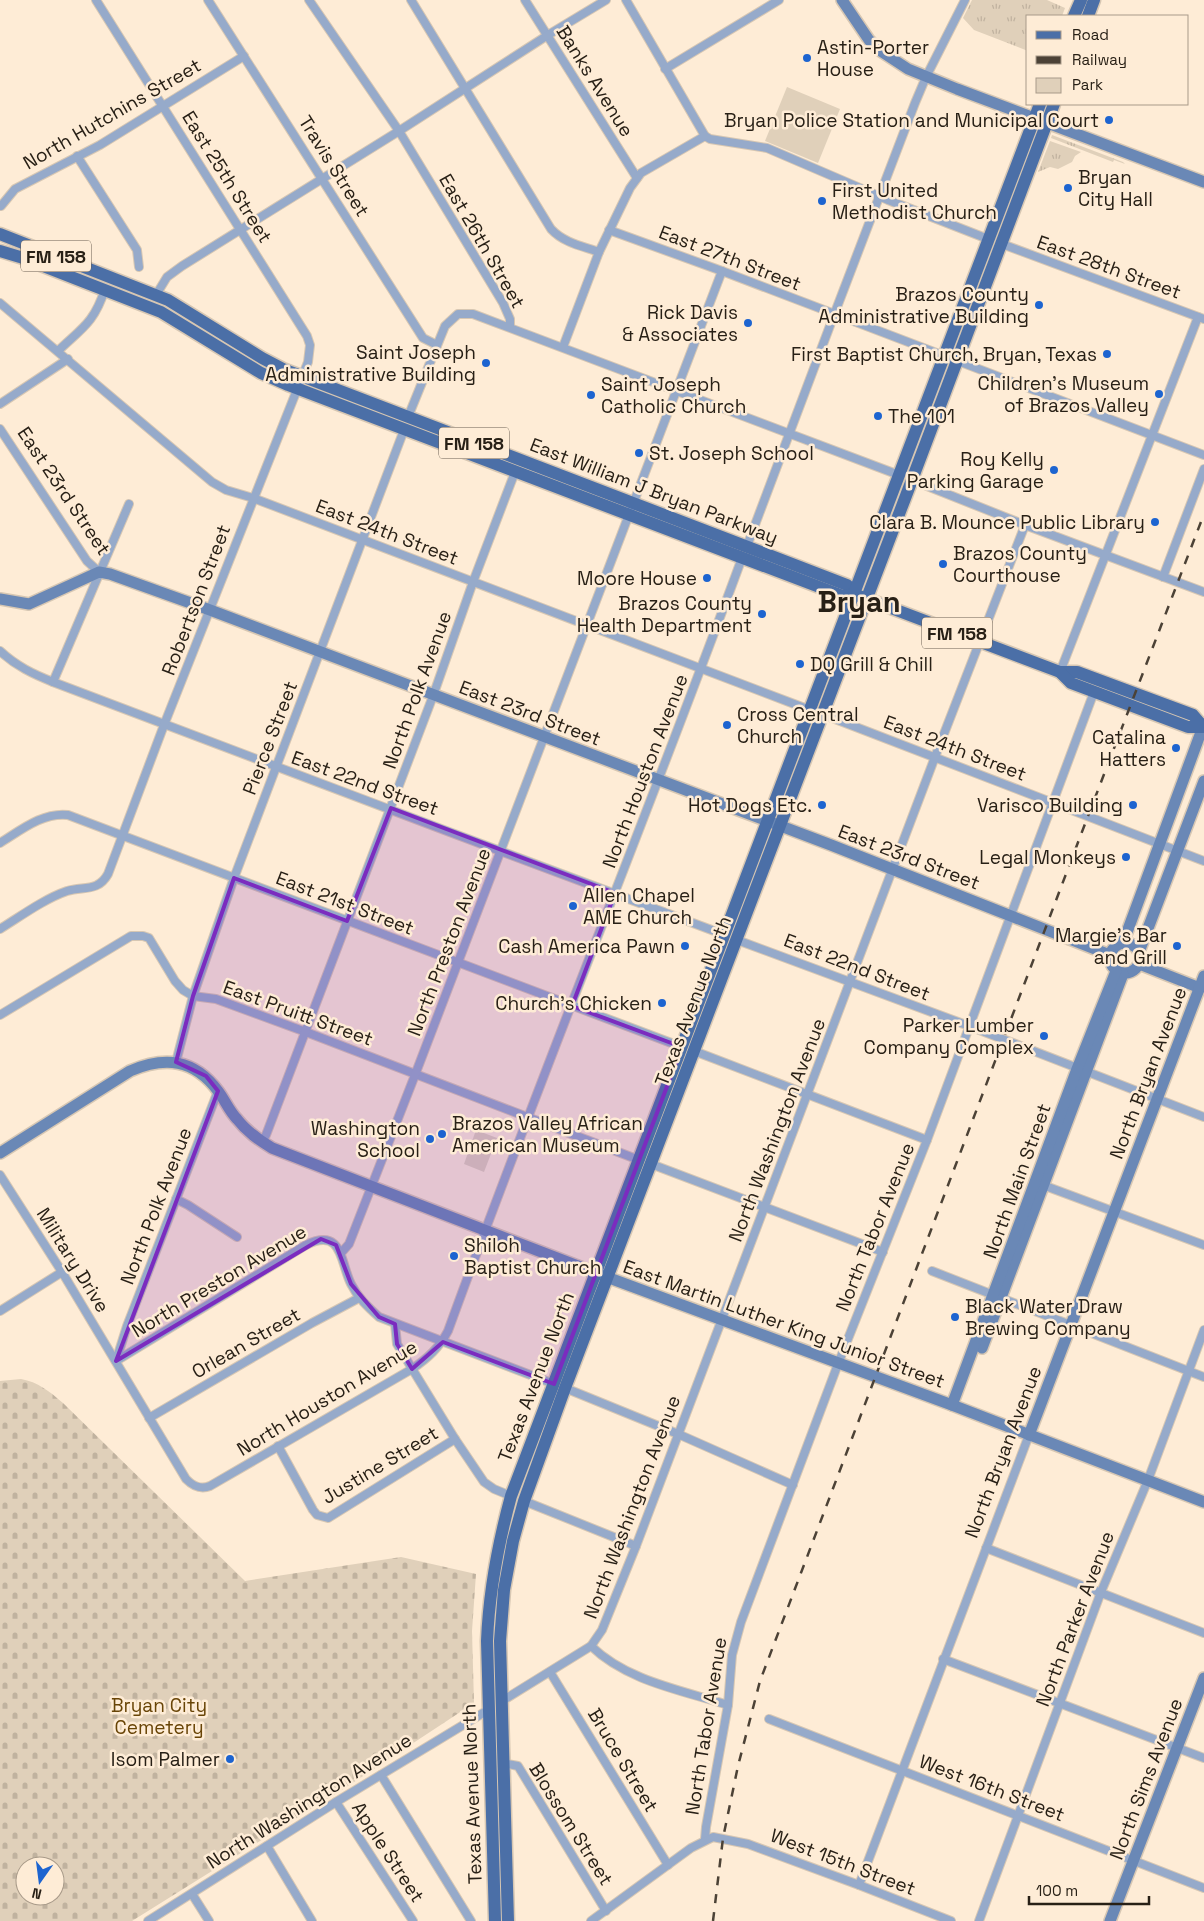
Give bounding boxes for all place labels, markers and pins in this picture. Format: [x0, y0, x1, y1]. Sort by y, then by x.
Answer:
place label: Astin-Porter House [817, 35, 929, 82]
marker: Astin-Porter House [801, 52, 813, 64]
place label: Bryan Police Station and Municipal Court [724, 108, 1099, 133]
marker: Bryan Police Station and Municipal Court [1103, 114, 1115, 126]
place label: Bryan City Hall [1078, 165, 1153, 212]
place label: First United Methodist Church [832, 178, 997, 225]
marker: Bryan City Hall [1062, 182, 1074, 194]
marker: First United Methodist Church [816, 195, 828, 207]
place label: Brazos County Administrative Building [818, 282, 1029, 329]
marker: Brazos County Administrative Building [1033, 299, 1045, 311]
place label: Rick Davis & Associates [622, 300, 738, 347]
marker: Rick Davis & Associates [742, 317, 754, 329]
place label: Saint Joseph Administrative Building [265, 340, 476, 387]
place label: First Baptist Church, Bryan, Texas [791, 342, 1097, 367]
marker: First Baptist Church, Bryan, Texas [1101, 348, 1113, 360]
marker: Saint Joseph Administrative Building [480, 357, 492, 369]
place label: Children's Museum of Brazos Valley [978, 371, 1149, 418]
place label: Saint Joseph Catholic Church [601, 372, 746, 419]
marker: Children's Museum of Brazos Valley [1153, 388, 1165, 400]
marker: Saint Joseph Catholic Church [585, 389, 597, 401]
place label: The 101 [888, 404, 955, 429]
marker: The 101 [872, 410, 884, 422]
place label: St. Joseph School [649, 441, 814, 466]
marker: St. Joseph School [633, 447, 645, 459]
place label: Roy Kelly Parking Garage [907, 447, 1044, 494]
marker: Roy Kelly Parking Garage [1048, 464, 1060, 476]
place label: Clara B. Mounce Public Library [869, 510, 1145, 535]
marker: Clara B. Mounce Public Library [1149, 516, 1161, 528]
place label: Brazos County Courthouse [953, 541, 1087, 588]
marker: Brazos County Courthouse [937, 558, 949, 570]
place label: Moore House [577, 566, 697, 591]
marker: Moore House [701, 572, 713, 584]
place label: Brazos County Health Department [577, 591, 752, 638]
marker: Brazos County Health Department [756, 608, 768, 620]
place label: DQ Grill & Chill [810, 652, 933, 677]
marker: DQ Grill & Chill [794, 658, 806, 670]
place label: Cross Central Church [737, 702, 859, 749]
marker: Cross Central Church [721, 719, 733, 731]
place label: Catalina Hatters [1092, 725, 1166, 772]
marker: Catalina Hatters [1170, 742, 1182, 754]
place label: Hot Dogs Etc. [688, 793, 812, 818]
place label: Varisco Building [977, 793, 1123, 818]
marker: Hot Dogs Etc. [816, 799, 828, 811]
marker: Varisco Building [1127, 799, 1139, 811]
place label: Legal Monkeys [979, 845, 1116, 870]
marker: Legal Monkeys [1120, 851, 1132, 863]
place label: Allen Chapel AME Church [583, 883, 695, 930]
marker: Allen Chapel AME Church [567, 900, 579, 912]
place label: Margie's Bar and Grill [1055, 923, 1167, 970]
place label: Cash America Pawn [498, 934, 675, 959]
marker: Cash America Pawn [679, 940, 691, 952]
marker: Margie's Bar and Grill [1171, 940, 1183, 952]
place label: Church's Chicken [495, 991, 652, 1016]
marker: Church's Chicken [656, 997, 668, 1009]
place label: Parker Lumber Company Complex [863, 1013, 1034, 1060]
marker: Parker Lumber Company Complex [1038, 1030, 1050, 1042]
place label: Brazos Valley African American Museum [452, 1111, 643, 1158]
place label: Washington School [311, 1116, 420, 1163]
marker: Brazos Valley African American Museum [436, 1128, 448, 1140]
marker: Washington School [424, 1133, 436, 1145]
place label: Shiloh Baptist Church [464, 1233, 601, 1280]
marker: Shiloh Baptist Church [448, 1250, 460, 1262]
place label: Black Water Draw Brewing Company [965, 1294, 1131, 1341]
marker: Black Water Draw Brewing Company [949, 1311, 961, 1323]
place label: Isom Palmer [111, 1747, 220, 1772]
marker: Isom Palmer [224, 1753, 236, 1765]

